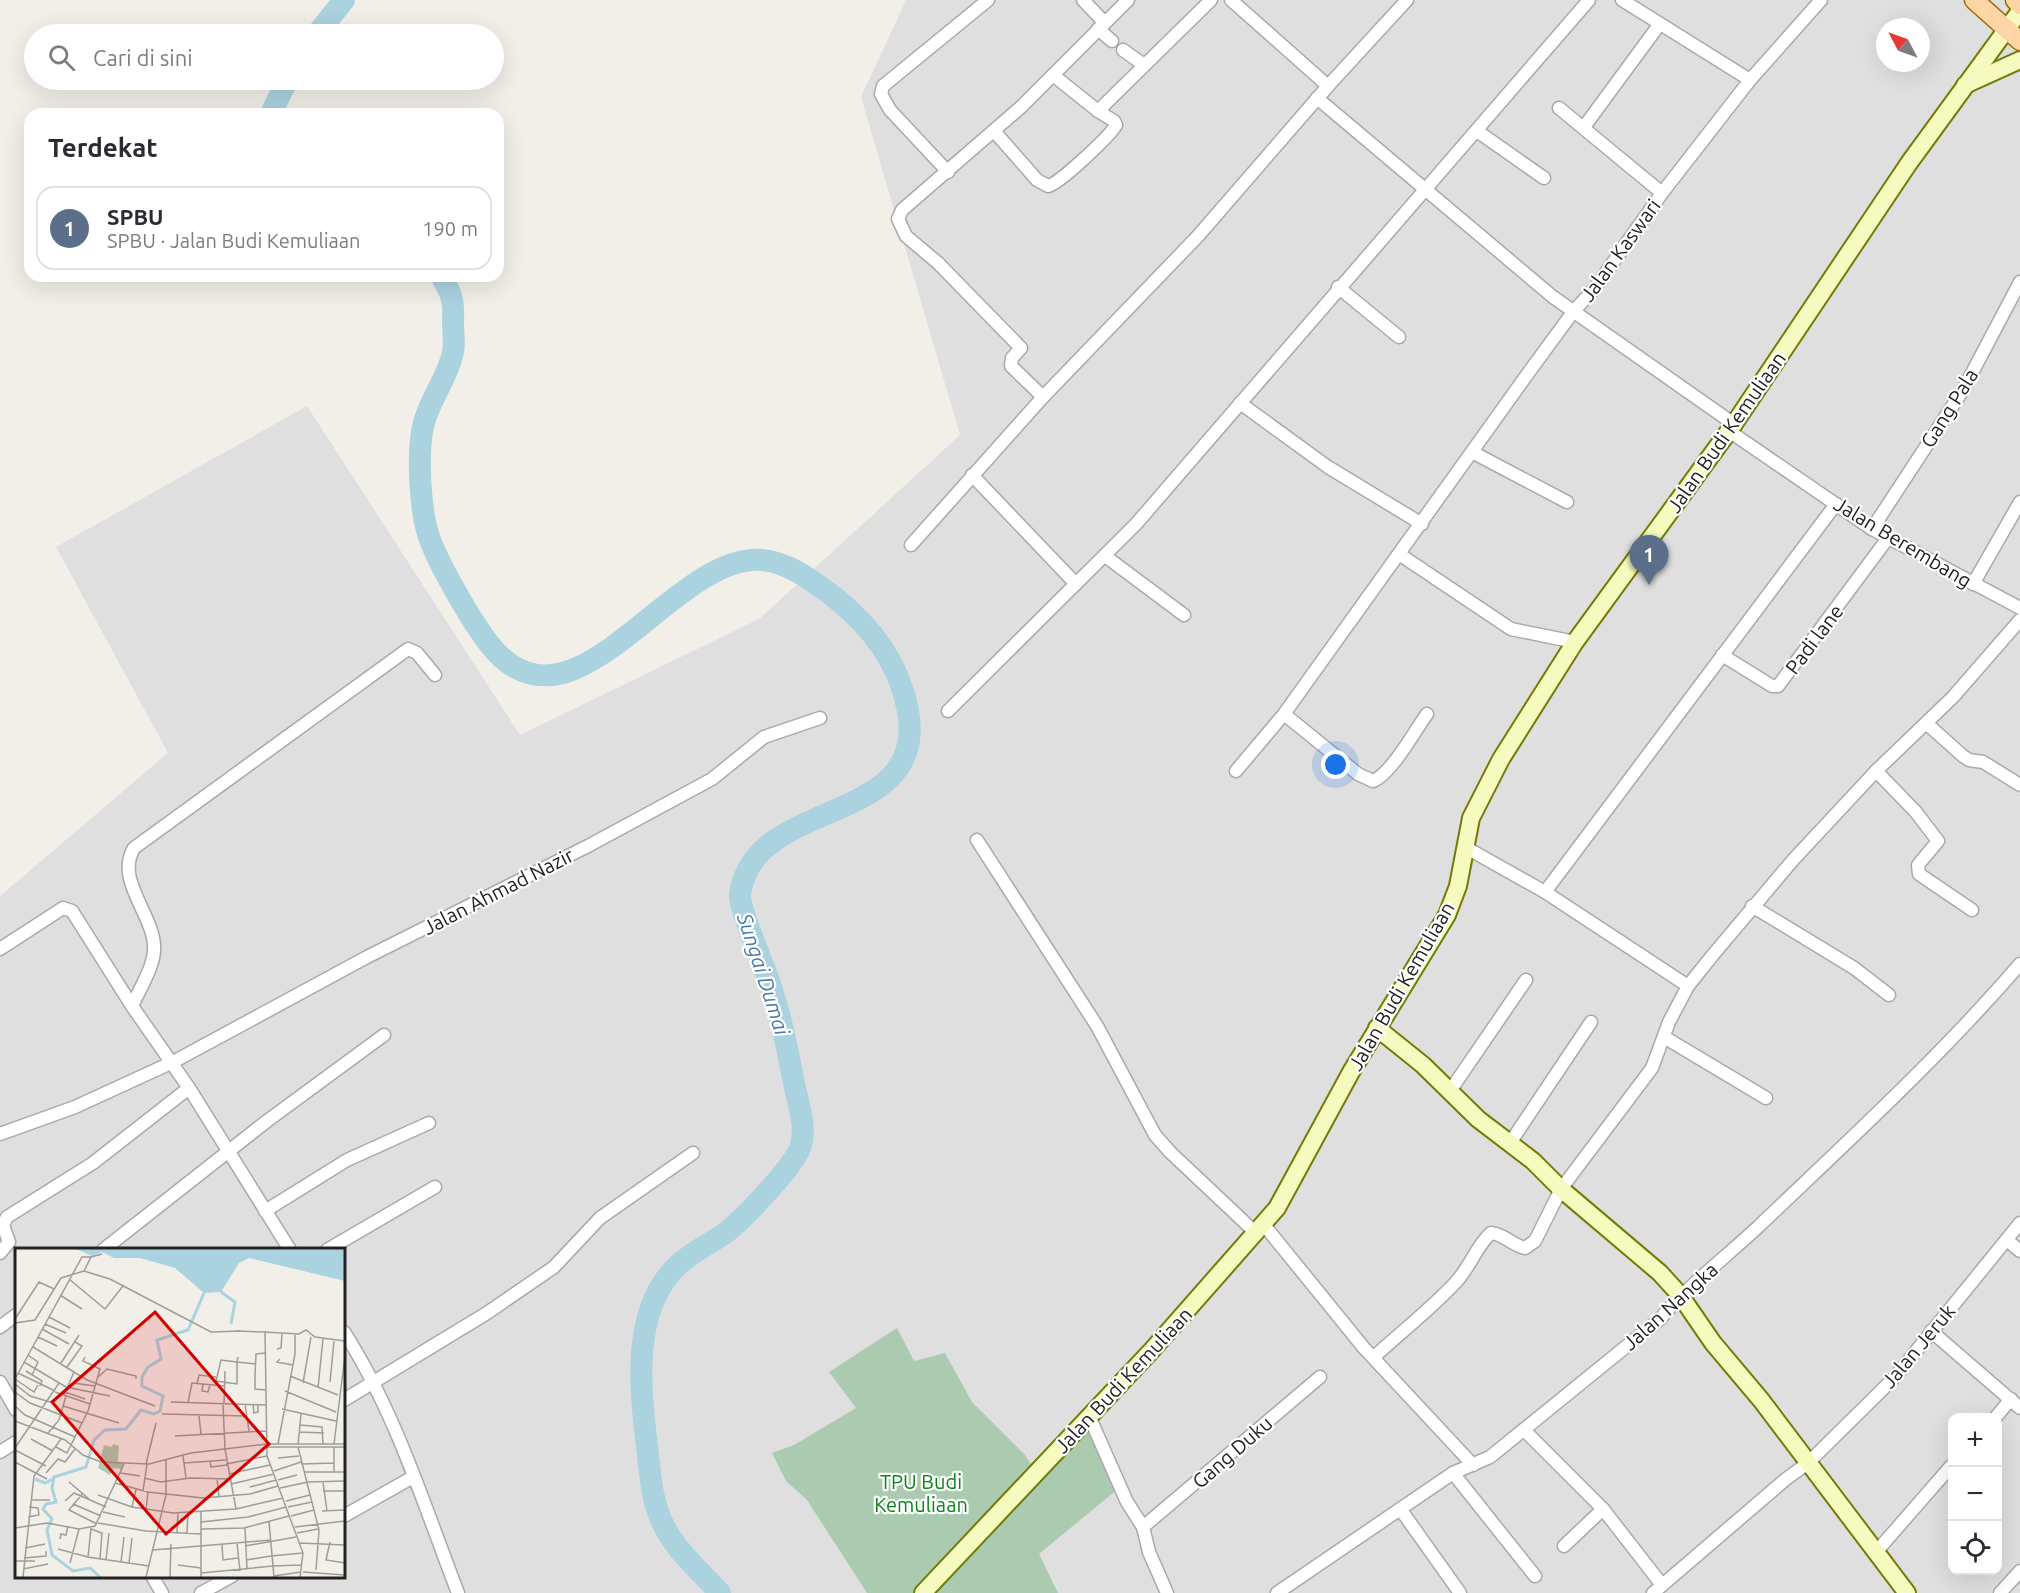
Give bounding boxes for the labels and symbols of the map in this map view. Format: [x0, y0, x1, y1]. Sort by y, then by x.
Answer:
north arrow [1876, 18, 1930, 72]
street label: Jalan Kaswari [1575, 194, 1665, 306]
street label: Jalan Budi Kemuliaan [1662, 347, 1790, 517]
street label: Gang Pala [1916, 364, 1982, 452]
street label: Jalan Berembang [1830, 492, 1976, 592]
pin: 1 [1630, 536, 1668, 585]
street label: Padi lane [1780, 600, 1848, 678]
your location [1321, 750, 1350, 779]
street label: Jalan Ahmad Nazir [419, 843, 578, 939]
street label: Jalan Budi Kemuliaan [1343, 898, 1459, 1074]
water label: Sungai Dumai [733, 909, 795, 1039]
inset map [15, 1248, 345, 1578]
street label: Jalan Nangka [1618, 1257, 1722, 1355]
street label: Jalan Jeruk [1877, 1300, 1959, 1392]
street label: Jalan Budi Kemuliaan [1050, 1302, 1196, 1458]
street label: Gang Duku [1187, 1411, 1277, 1493]
park label: TPU Budi Kemuliaan [874, 1470, 968, 1516]

